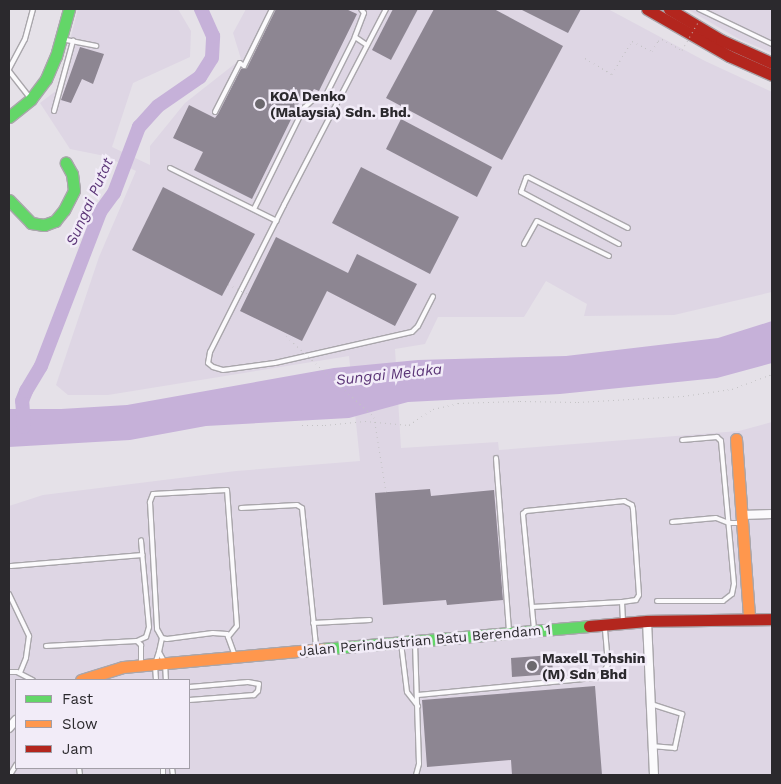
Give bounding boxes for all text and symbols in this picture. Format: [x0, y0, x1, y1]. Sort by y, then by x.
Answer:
place label: KOA Denko (Malaysia) Sdn. Bhd. [270, 88, 411, 120]
marker: KOA Denko (Malaysia) Sdn. Bhd. [254, 98, 266, 110]
water label: Sungai Putat [63, 155, 117, 249]
water label: Sungai Melaka [335, 360, 443, 390]
street label: Jalan Perindustrian Batu Berendam 1 [298, 621, 552, 659]
place label: Maxell Tohshin (M) Sdn Bhd [542, 650, 646, 682]
marker: Maxell Tohshin (M) Sdn Bhd [526, 660, 538, 672]
legend [15, 679, 190, 769]
text: Fast [62, 690, 93, 708]
text: Slow [62, 715, 98, 733]
text: Jam [62, 740, 93, 758]

